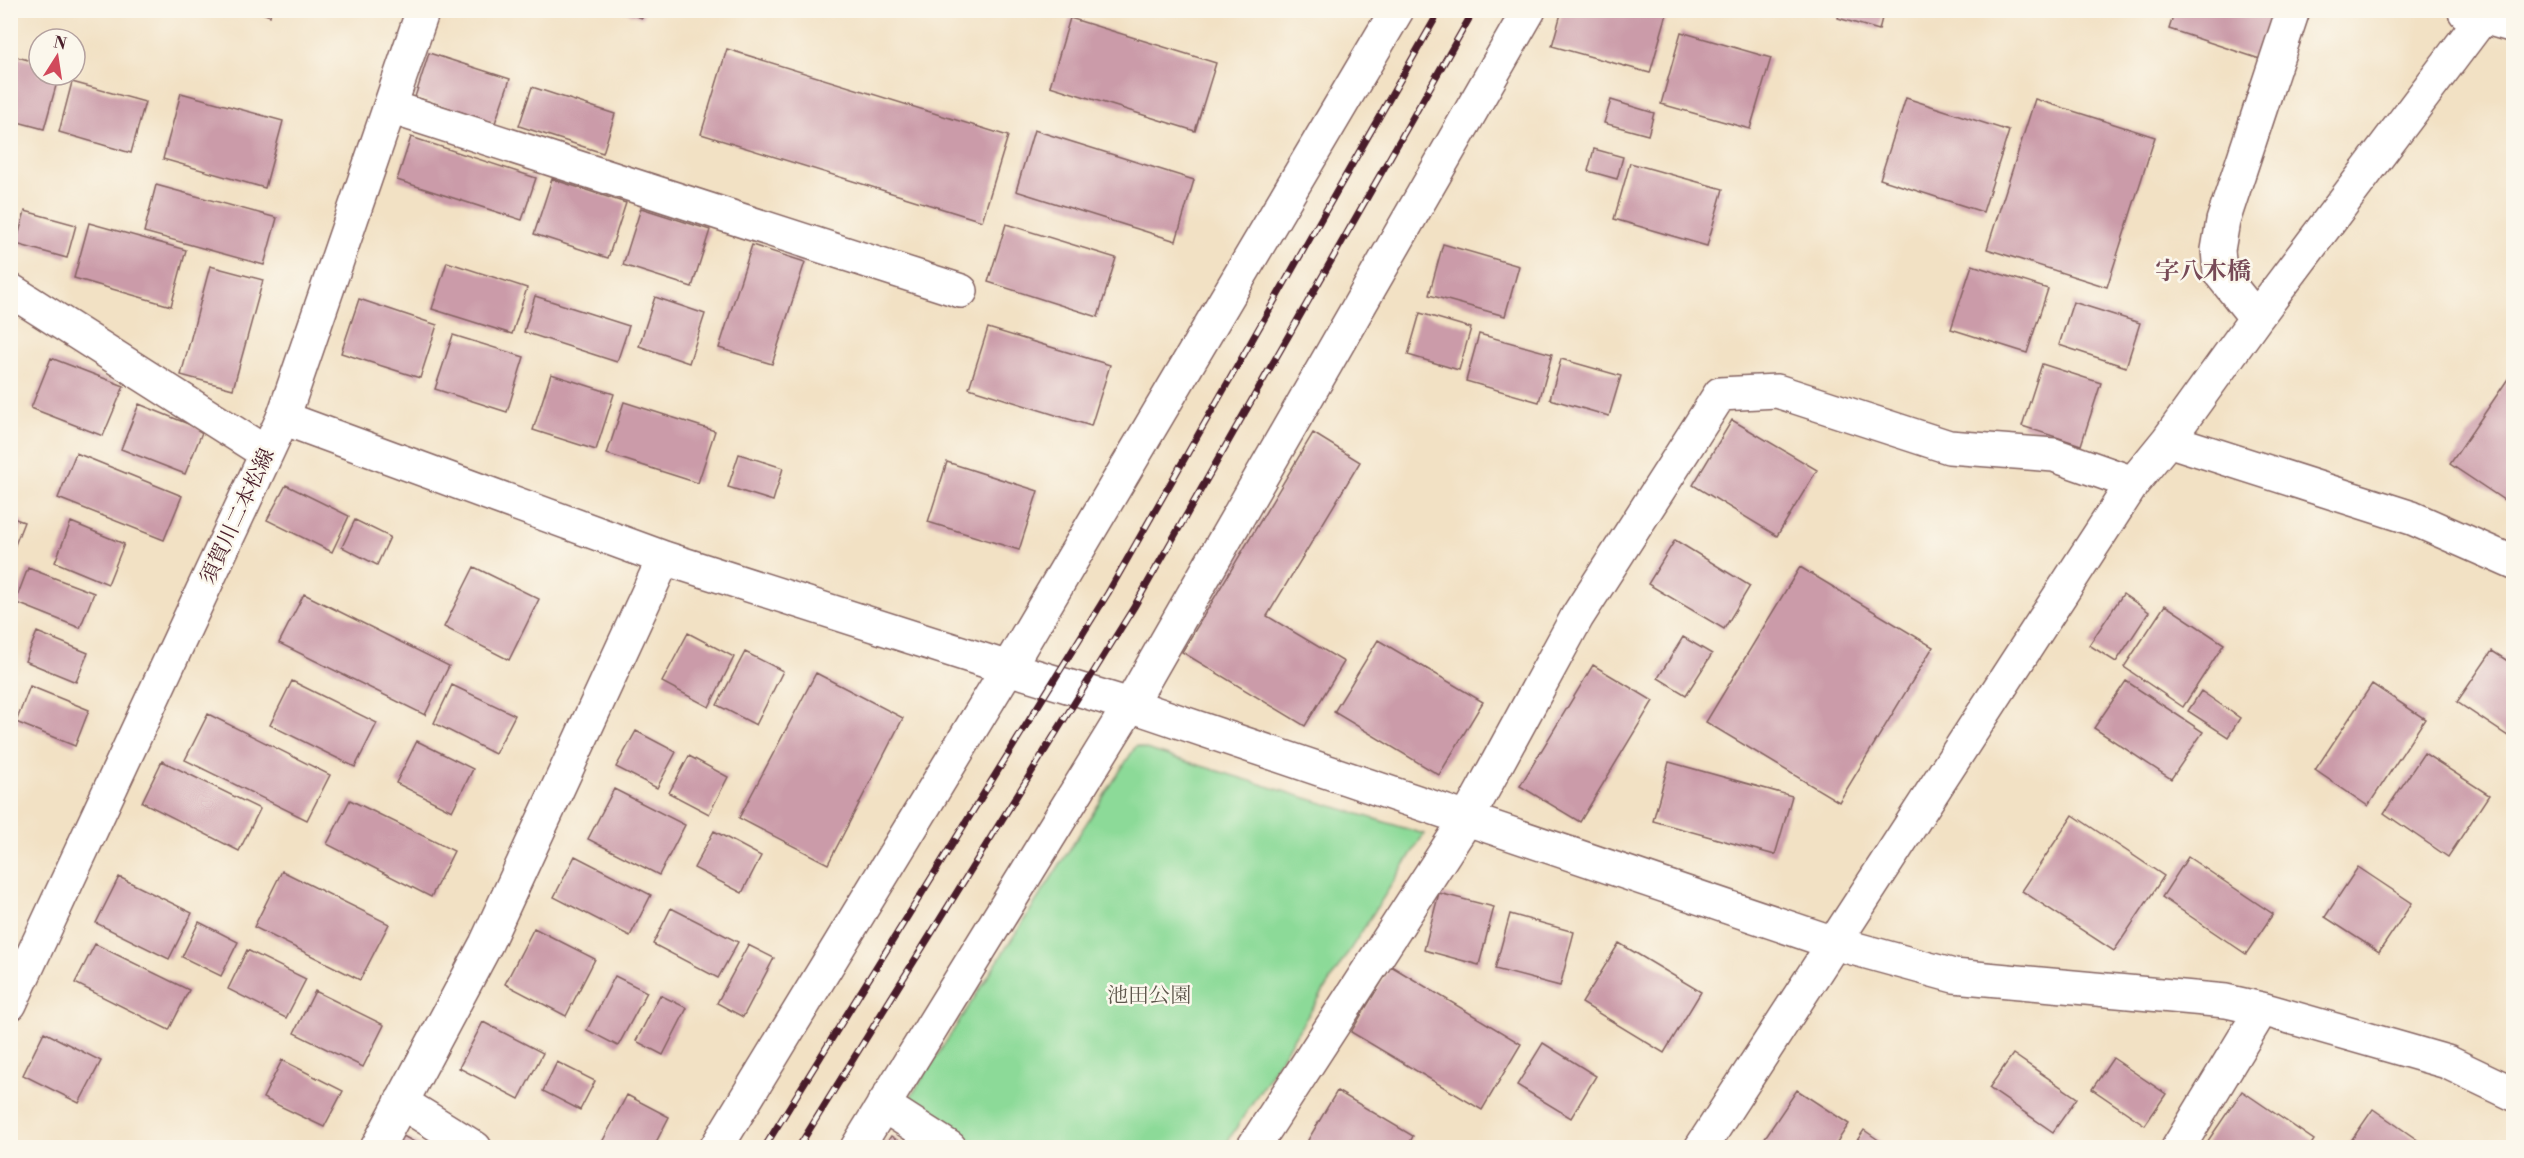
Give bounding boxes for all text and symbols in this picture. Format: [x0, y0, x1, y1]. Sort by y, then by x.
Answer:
north arrow [27, 27, 87, 87]
text: N [52, 32, 69, 54]
district label: 字八木橋 [2155, 257, 2251, 287]
street label: 須賀川二本松線 [195, 444, 281, 589]
park label: 池田公園 [1107, 983, 1191, 1009]

